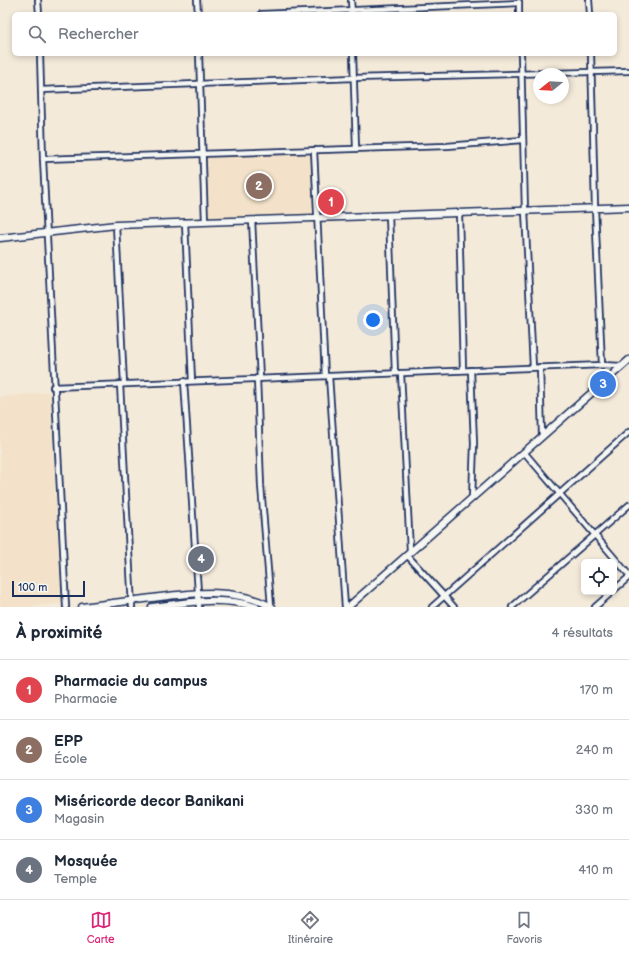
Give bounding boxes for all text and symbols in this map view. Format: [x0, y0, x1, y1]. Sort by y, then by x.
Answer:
search box [12, 12, 617, 56]
icon: search [26, 23, 48, 45]
text: Rechercher [58, 25, 138, 44]
north arrow [533, 68, 569, 104]
pin: 2 [246, 171, 272, 201]
pin: 1 [318, 187, 344, 217]
your location [363, 310, 383, 330]
pin: 3 [590, 369, 616, 399]
pin: 4 [188, 544, 214, 574]
map controls [581, 559, 617, 595]
button: locate [581, 559, 617, 595]
scale bar [12, 579, 85, 598]
text: 100 m [18, 581, 47, 594]
text: À proximité [16, 623, 102, 643]
text: 4 résultats [551, 625, 613, 641]
text: Pharmacie du campus [54, 672, 207, 691]
text: 1 [26, 682, 32, 698]
text: 170 m [580, 682, 613, 698]
text: Pharmacie [54, 691, 117, 707]
text: EPP [54, 732, 83, 751]
text: 2 [25, 742, 33, 758]
text: 240 m [576, 742, 613, 758]
text: École [54, 751, 87, 767]
text: Miséricorde decor Banikani [54, 792, 244, 811]
text: 3 [25, 802, 33, 818]
text: 330 m [575, 802, 613, 818]
text: Magasin [54, 811, 104, 827]
text: Mosquée [54, 852, 117, 871]
text: 4 [25, 862, 33, 878]
text: 410 m [578, 862, 613, 878]
text: Temple [54, 871, 97, 887]
tab: Carte [87, 909, 114, 946]
tab: Itinéraire [288, 909, 333, 946]
tab: Favoris [506, 909, 542, 946]

